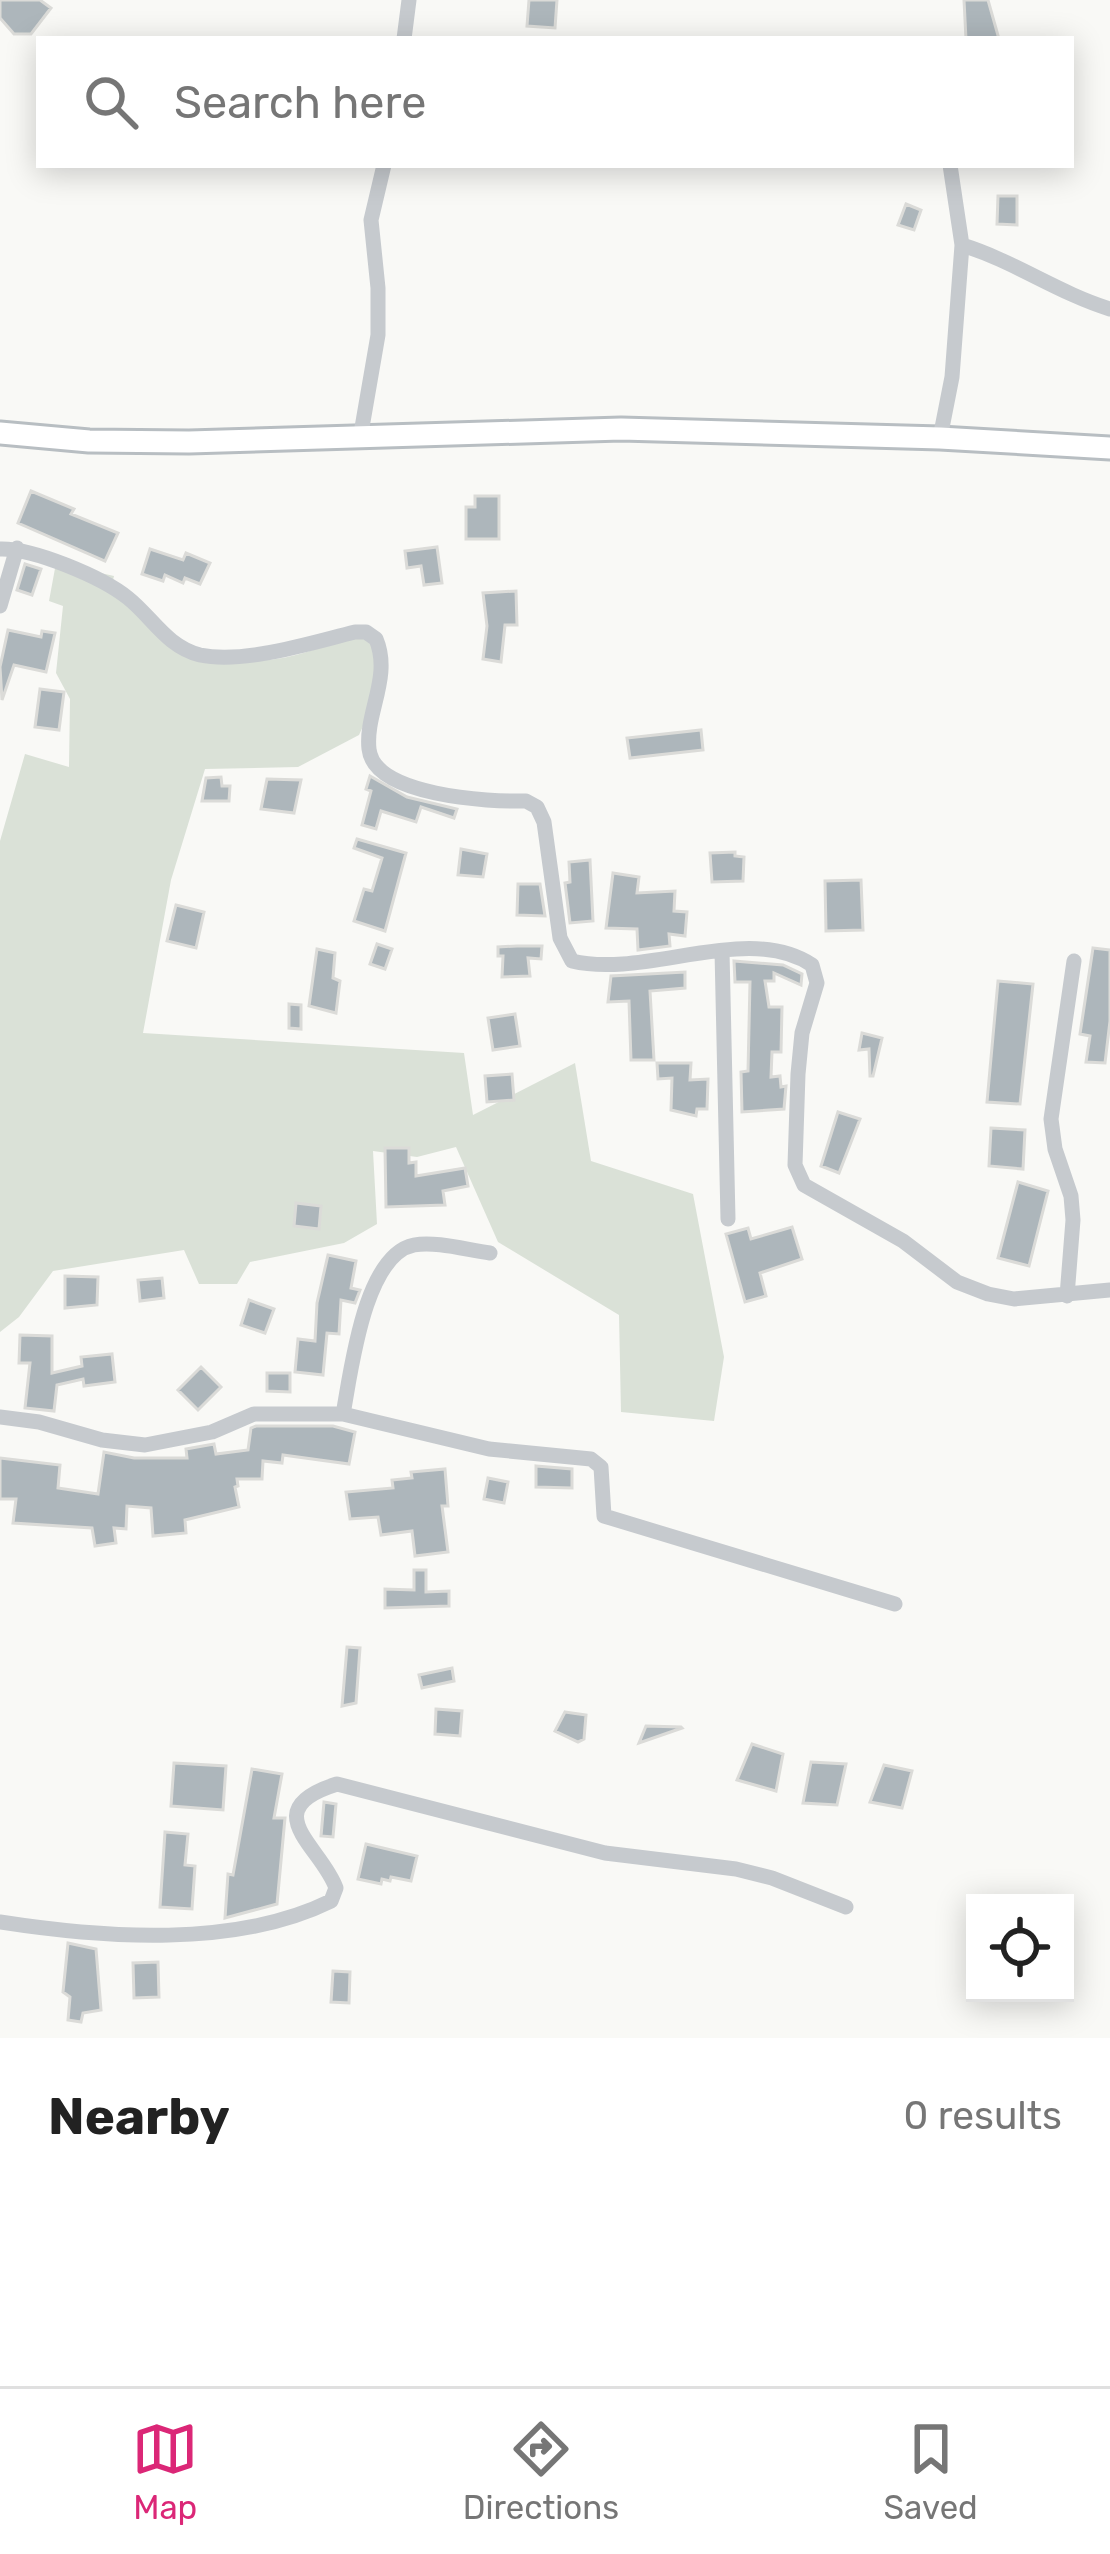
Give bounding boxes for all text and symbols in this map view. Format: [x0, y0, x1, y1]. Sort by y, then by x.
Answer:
search box [36, 36, 1074, 168]
icon: search [78, 69, 144, 135]
text: Search here [174, 76, 426, 129]
map controls [966, 1894, 1074, 2002]
button: locate [966, 1894, 1074, 2002]
text: Nearby [48, 2086, 230, 2147]
text: 0 results [903, 2093, 1062, 2139]
tab: Map [132, 2416, 198, 2527]
tab: Directions [463, 2416, 619, 2527]
tab: Saved [884, 2416, 978, 2527]

